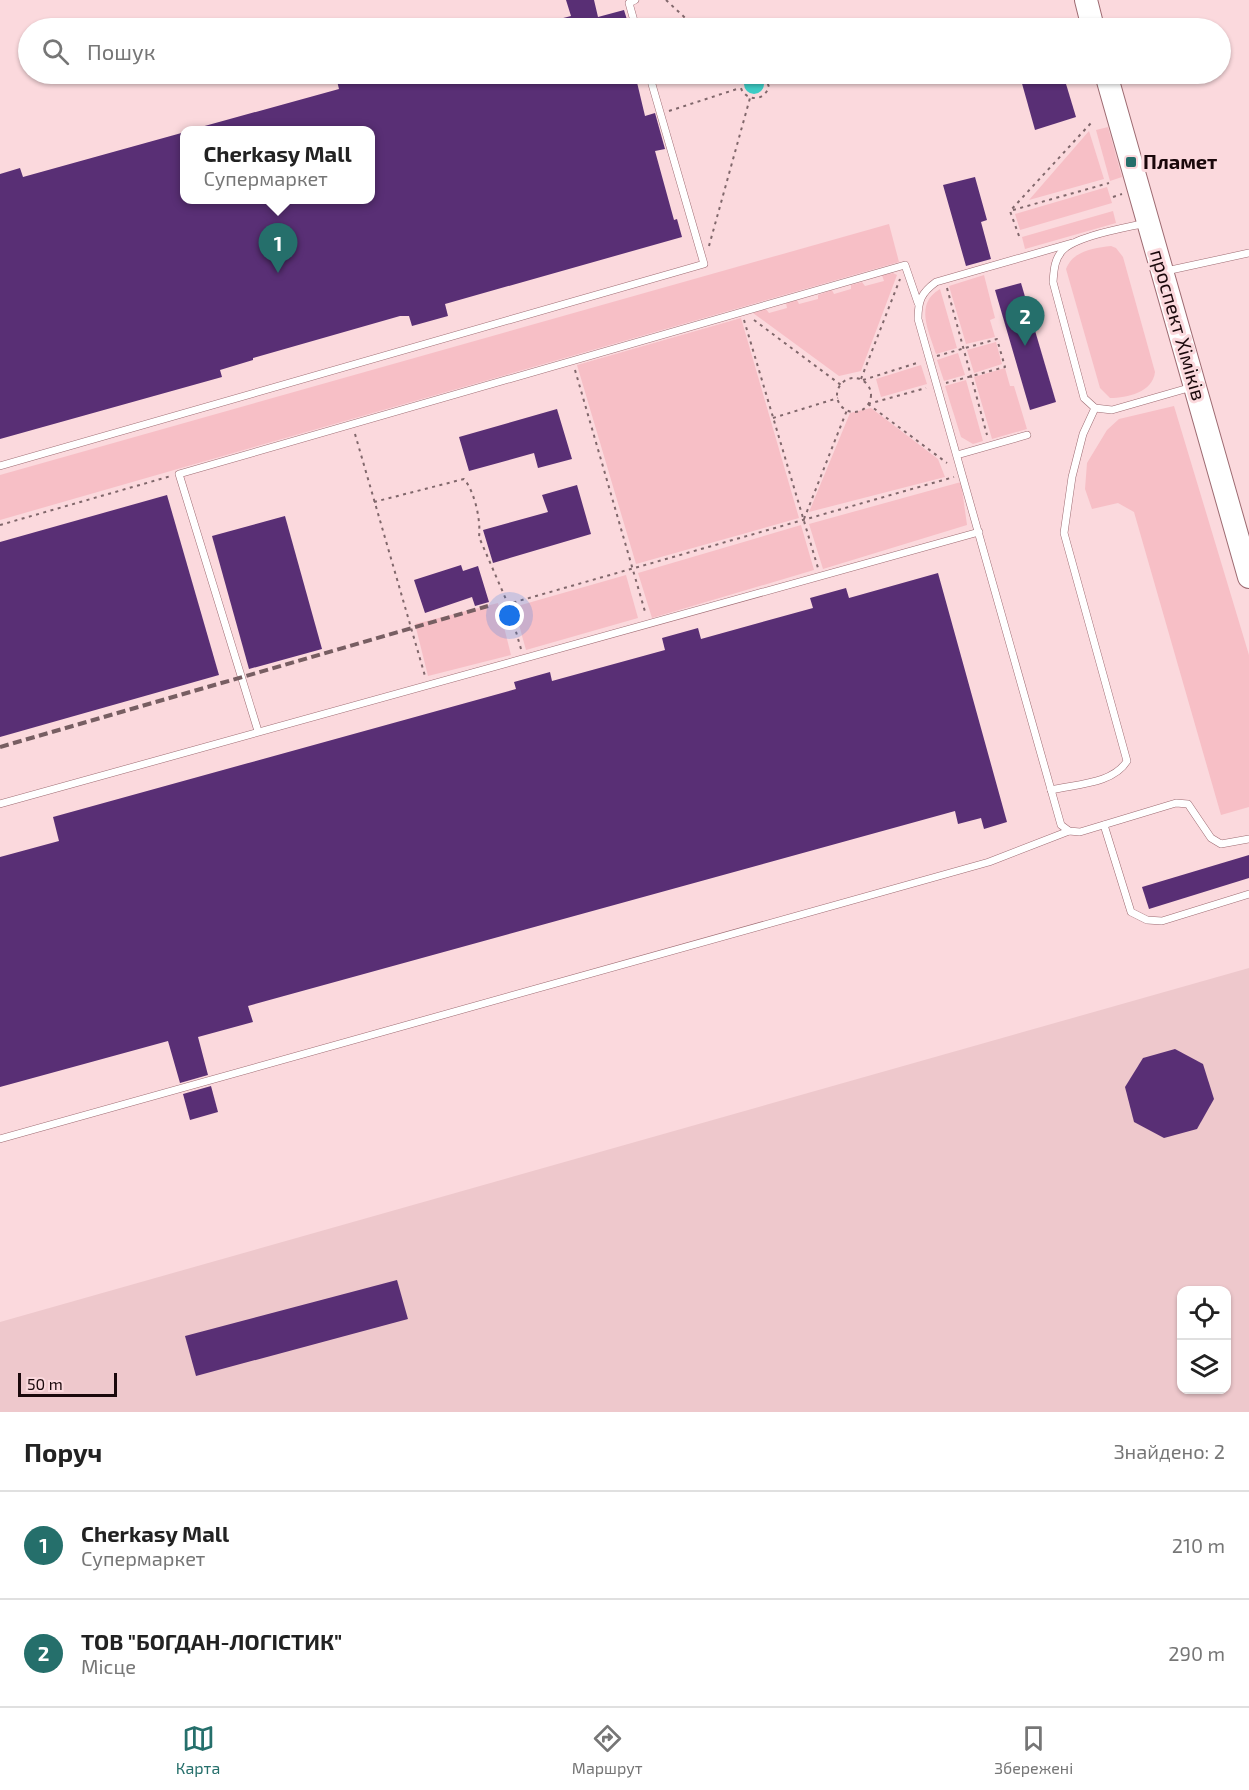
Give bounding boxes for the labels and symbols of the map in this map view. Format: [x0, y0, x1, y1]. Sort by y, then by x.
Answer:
place label: Пламет [1143, 149, 1217, 173]
marker: Пламет [1124, 155, 1138, 169]
pin: 1 [258, 224, 298, 273]
street label: проспект Хіміків [1146, 247, 1212, 403]
pin: 2 [1006, 296, 1044, 346]
your location [495, 601, 524, 630]
scale bar [18, 1370, 117, 1398]

